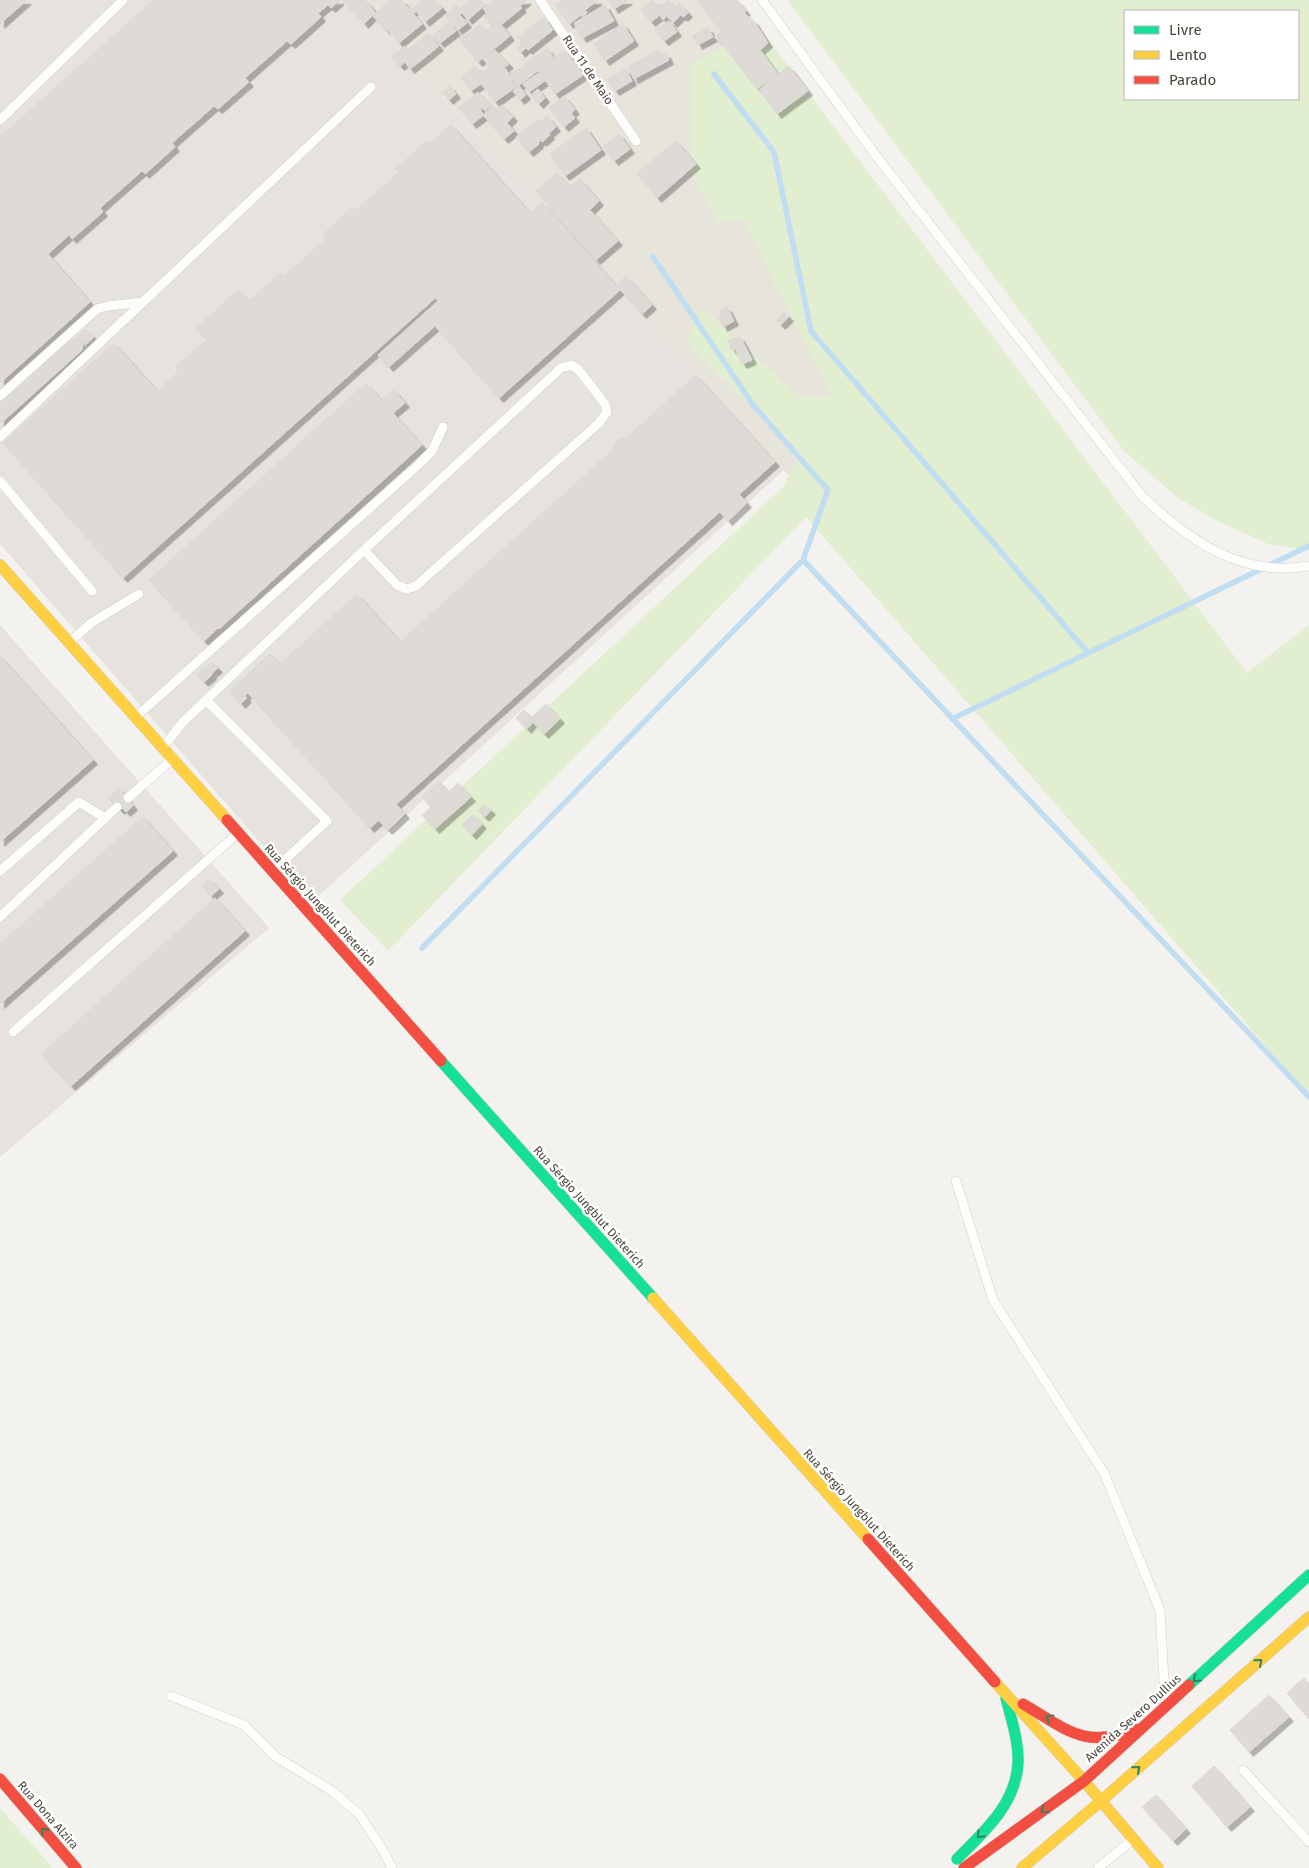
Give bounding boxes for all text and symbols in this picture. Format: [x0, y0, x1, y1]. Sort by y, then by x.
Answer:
legend [1124, 10, 1299, 100]
text: Livre [1169, 21, 1202, 39]
street label: Rua 11 de Maio [560, 33, 616, 107]
text: Lento [1169, 46, 1207, 64]
text: Parado [1169, 71, 1216, 89]
street label: Rua Sérgio Jungblut Dieterich [261, 841, 379, 969]
street label: Rua Sérgio Jungblut Dieterich [530, 1143, 648, 1271]
street label: Rua Sérgio Jungblut Dieterich [800, 1446, 918, 1574]
one-way arrow [1253, 1659, 1262, 1667]
street label: Avenida Severo Dullius [1082, 1671, 1184, 1765]
one-way arrow [1192, 1673, 1201, 1682]
one-way arrow [1045, 1715, 1054, 1725]
one-way arrow [1132, 1766, 1141, 1775]
street label: Rua Dona Alzira [15, 1778, 81, 1852]
one-way arrow [1040, 1804, 1050, 1813]
one-way arrow [41, 1828, 50, 1837]
one-way arrow [977, 1829, 986, 1838]

